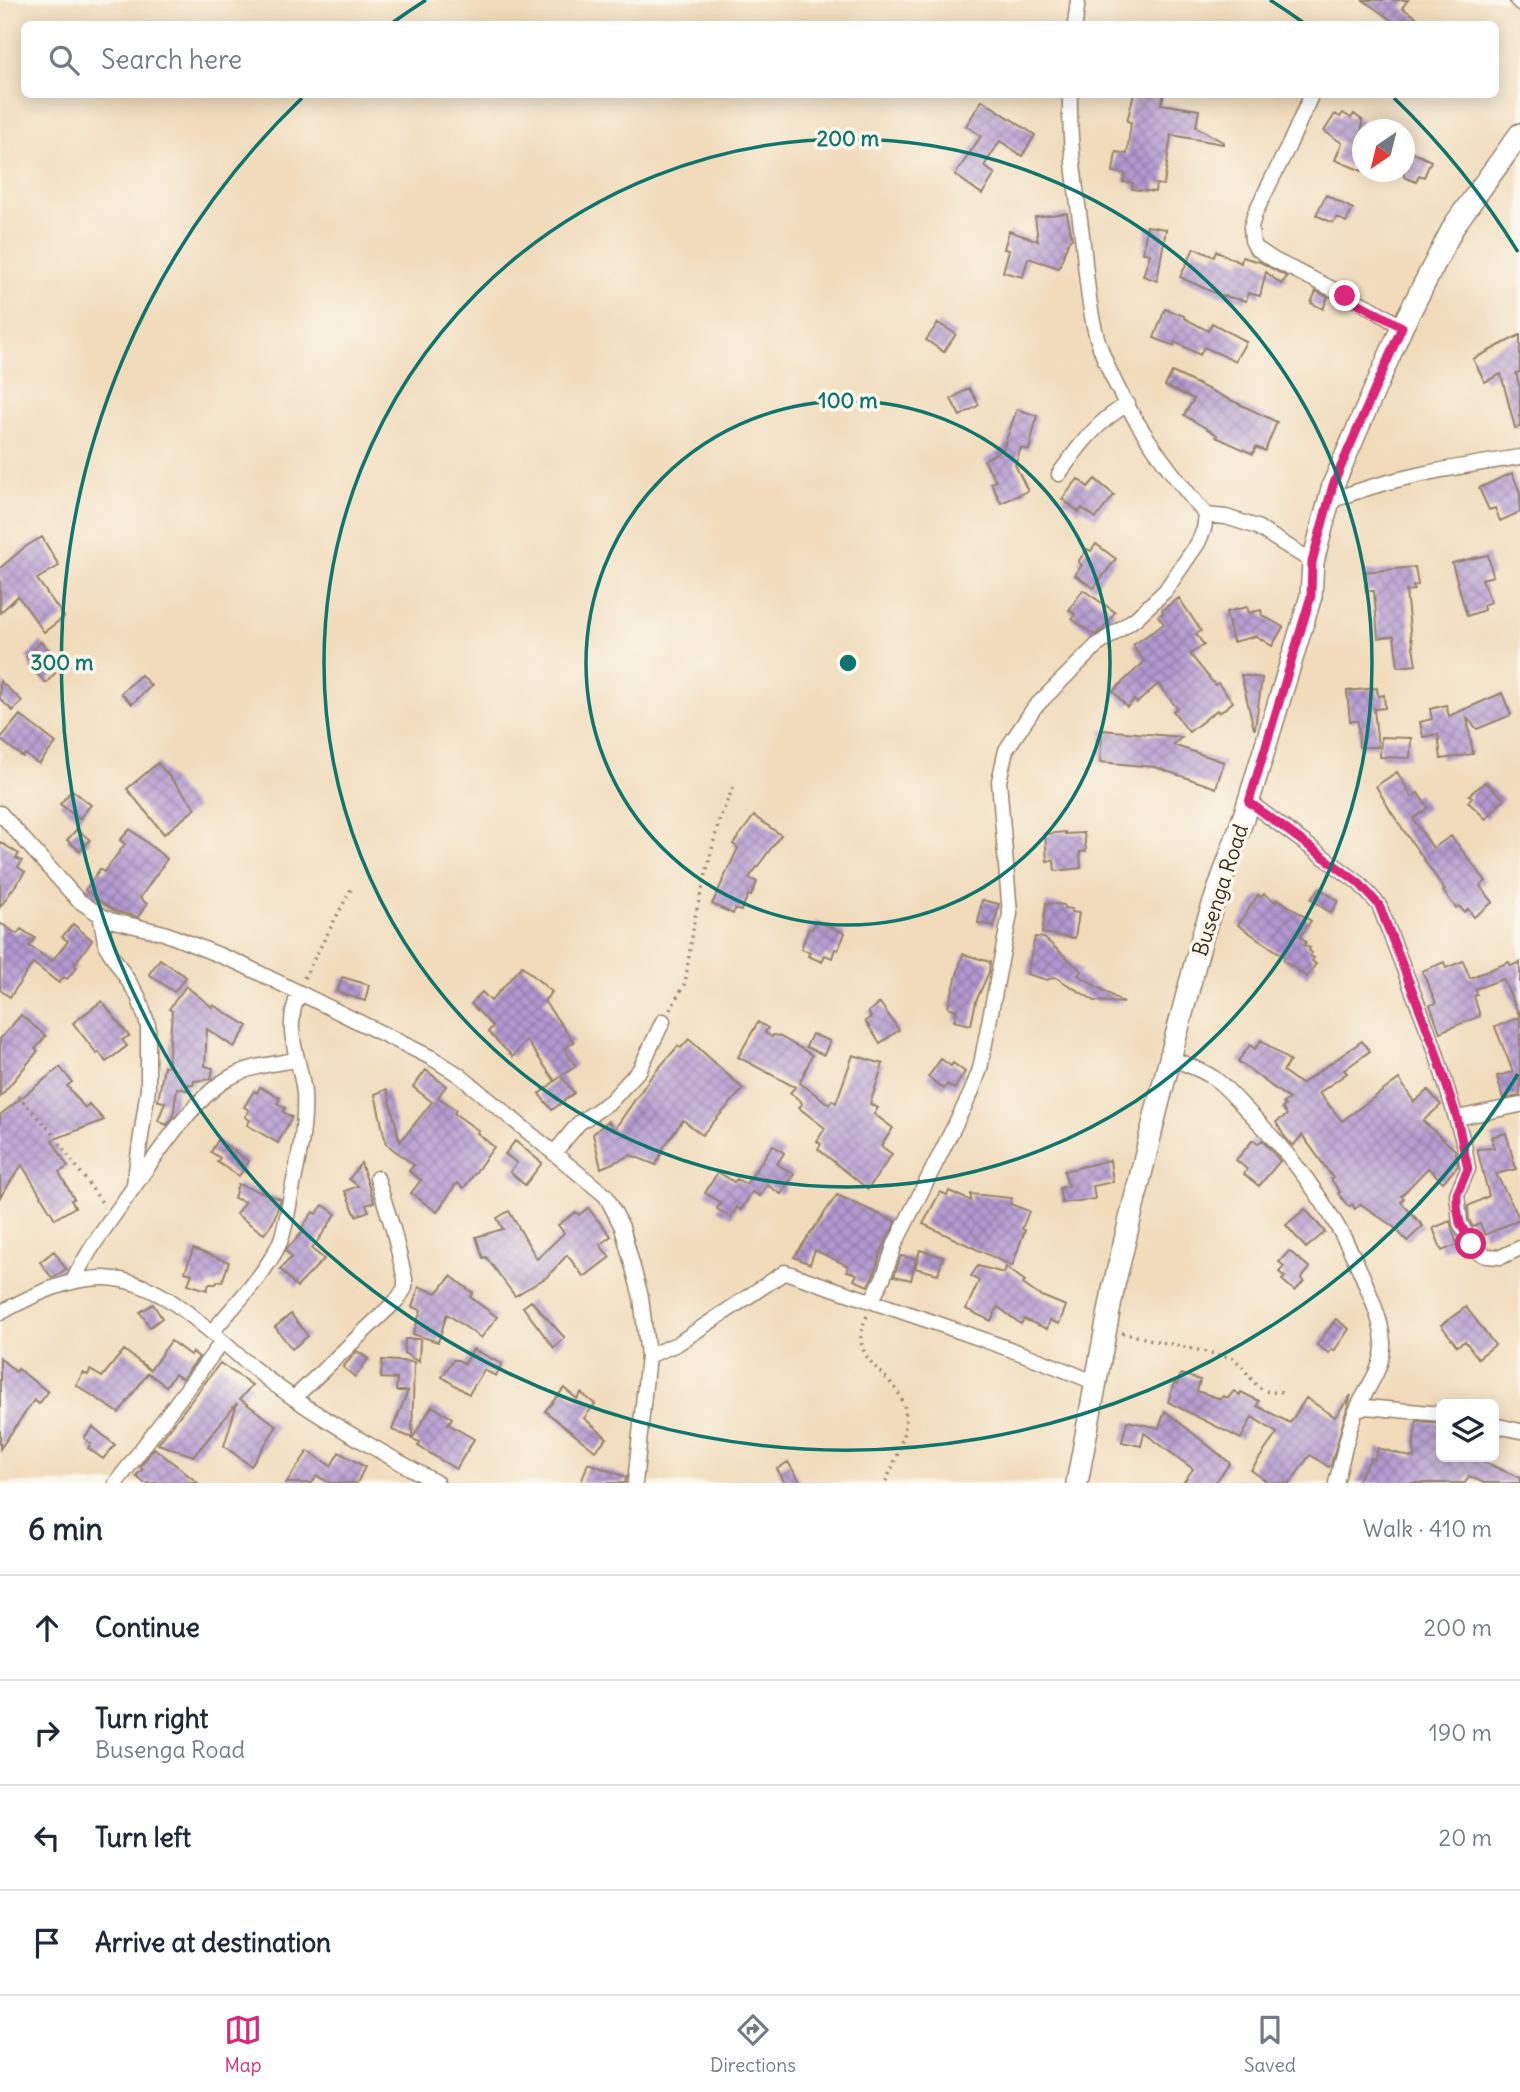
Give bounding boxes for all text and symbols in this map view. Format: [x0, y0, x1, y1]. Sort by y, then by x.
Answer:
search box [21, 21, 1499, 98]
icon: search [45, 41, 83, 79]
text: Search here [101, 43, 242, 76]
north arrow [1352, 119, 1415, 182]
text: 200 m [817, 125, 880, 152]
route end [1329, 280, 1360, 311]
text: 100 m [818, 387, 878, 414]
text: 300 m [31, 649, 94, 676]
centre of rings [836, 651, 860, 675]
street label: Busenga Road [1186, 821, 1254, 959]
route start [1455, 1228, 1486, 1259]
map controls [1436, 1399, 1499, 1462]
button: layers [1436, 1399, 1499, 1462]
text: 6 min [28, 1510, 103, 1548]
text: Walk · 410 m [1363, 1514, 1492, 1543]
icon: ahead [28, 1609, 66, 1647]
text: Continue [95, 1611, 200, 1644]
text: 200 m [1423, 1613, 1492, 1642]
text: Turn right [95, 1702, 208, 1735]
icon: right [28, 1714, 66, 1752]
text: 190 m [1429, 1718, 1492, 1747]
text: Busenga Road [95, 1735, 245, 1764]
icon: left [28, 1819, 66, 1857]
text: Turn left [95, 1821, 191, 1854]
text: 20 m [1439, 1823, 1492, 1852]
icon: arrive [28, 1924, 66, 1962]
text: Arrive at destination [95, 1926, 331, 1959]
tab: Map [224, 2011, 262, 2077]
tab: Directions [710, 2011, 796, 2077]
tab: Saved [1244, 2011, 1296, 2077]

